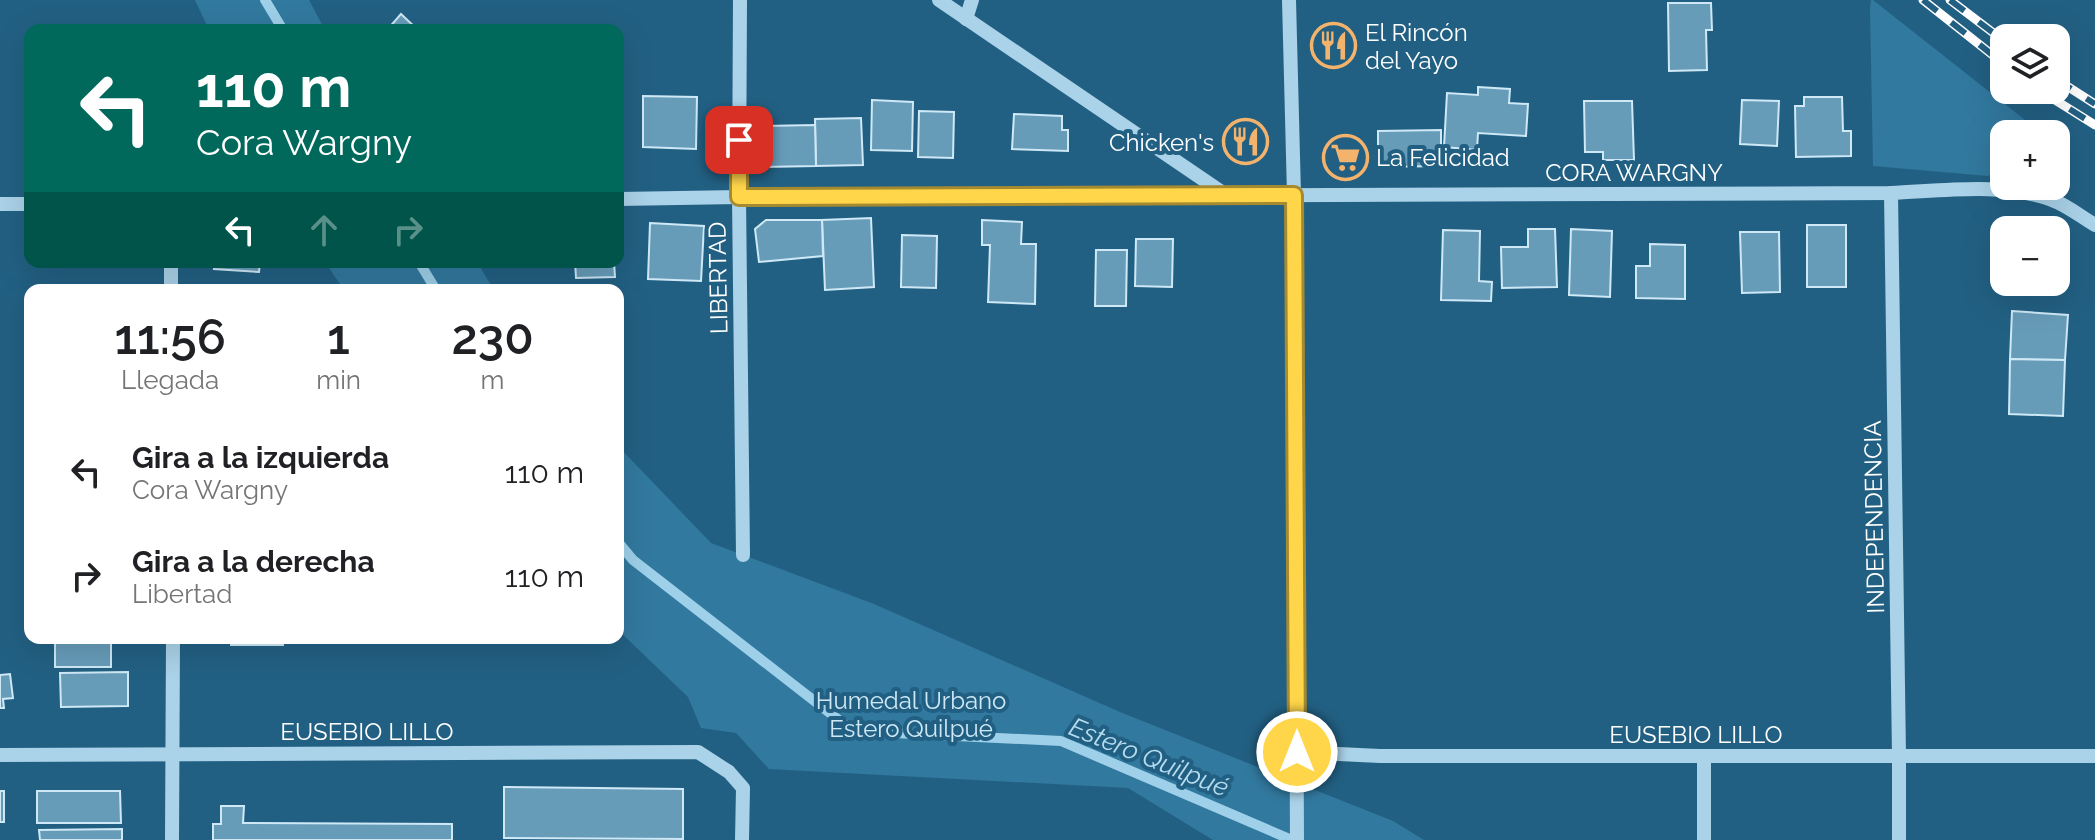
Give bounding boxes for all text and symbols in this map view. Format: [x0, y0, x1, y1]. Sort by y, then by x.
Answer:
place label: El Rincón del Yayo [1365, 18, 1468, 75]
restaurant icon: El Rincón del Yayo [1310, 22, 1358, 70]
map controls [1990, 24, 2070, 296]
button: layers [1990, 24, 2070, 104]
text: 110 m [196, 54, 351, 120]
icon: left [64, 56, 168, 160]
pin [705, 106, 773, 174]
icon: arrive [717, 118, 761, 162]
restaurant icon: Chicken's [1221, 118, 1269, 166]
button: + [1990, 120, 2070, 200]
text: Cora Wargny [196, 121, 412, 163]
place label: Chicken's [1109, 128, 1214, 157]
supermarket icon: La Felicidad [1321, 133, 1369, 181]
place label: La Felicidad [1376, 143, 1510, 172]
street label: CORA WARGNY [1545, 158, 1723, 187]
icon: left [218, 208, 262, 252]
icon: ahead [302, 208, 346, 252]
icon: right [386, 208, 430, 252]
button: − [1990, 216, 2070, 296]
street label: LIBERTAD [703, 222, 733, 334]
text: 11:56 [114, 309, 226, 365]
text: 1 [327, 309, 350, 365]
text: 230 [451, 309, 534, 365]
text: Llegada [121, 365, 219, 395]
text: min [316, 365, 361, 395]
text: m [481, 365, 504, 395]
street label: INDEPENDENCIA [1858, 420, 1890, 614]
text: Gira a la izquierda [132, 440, 389, 475]
icon: left [64, 450, 108, 494]
text: 110 m [505, 455, 584, 490]
text: Cora Wargny [132, 475, 288, 505]
text: Gira a la derecha [132, 544, 375, 579]
icon: right [64, 554, 108, 598]
text: 110 m [505, 559, 584, 594]
text: Libertad [132, 579, 232, 609]
park label: Humedal Urbano Estero Quilpué [816, 686, 1006, 743]
position arrow [1255, 710, 1339, 794]
water label: Estero Quilpué [1065, 711, 1233, 803]
street label: EUSEBIO LILLO [280, 717, 454, 746]
street label: EUSEBIO LILLO [1609, 720, 1783, 749]

